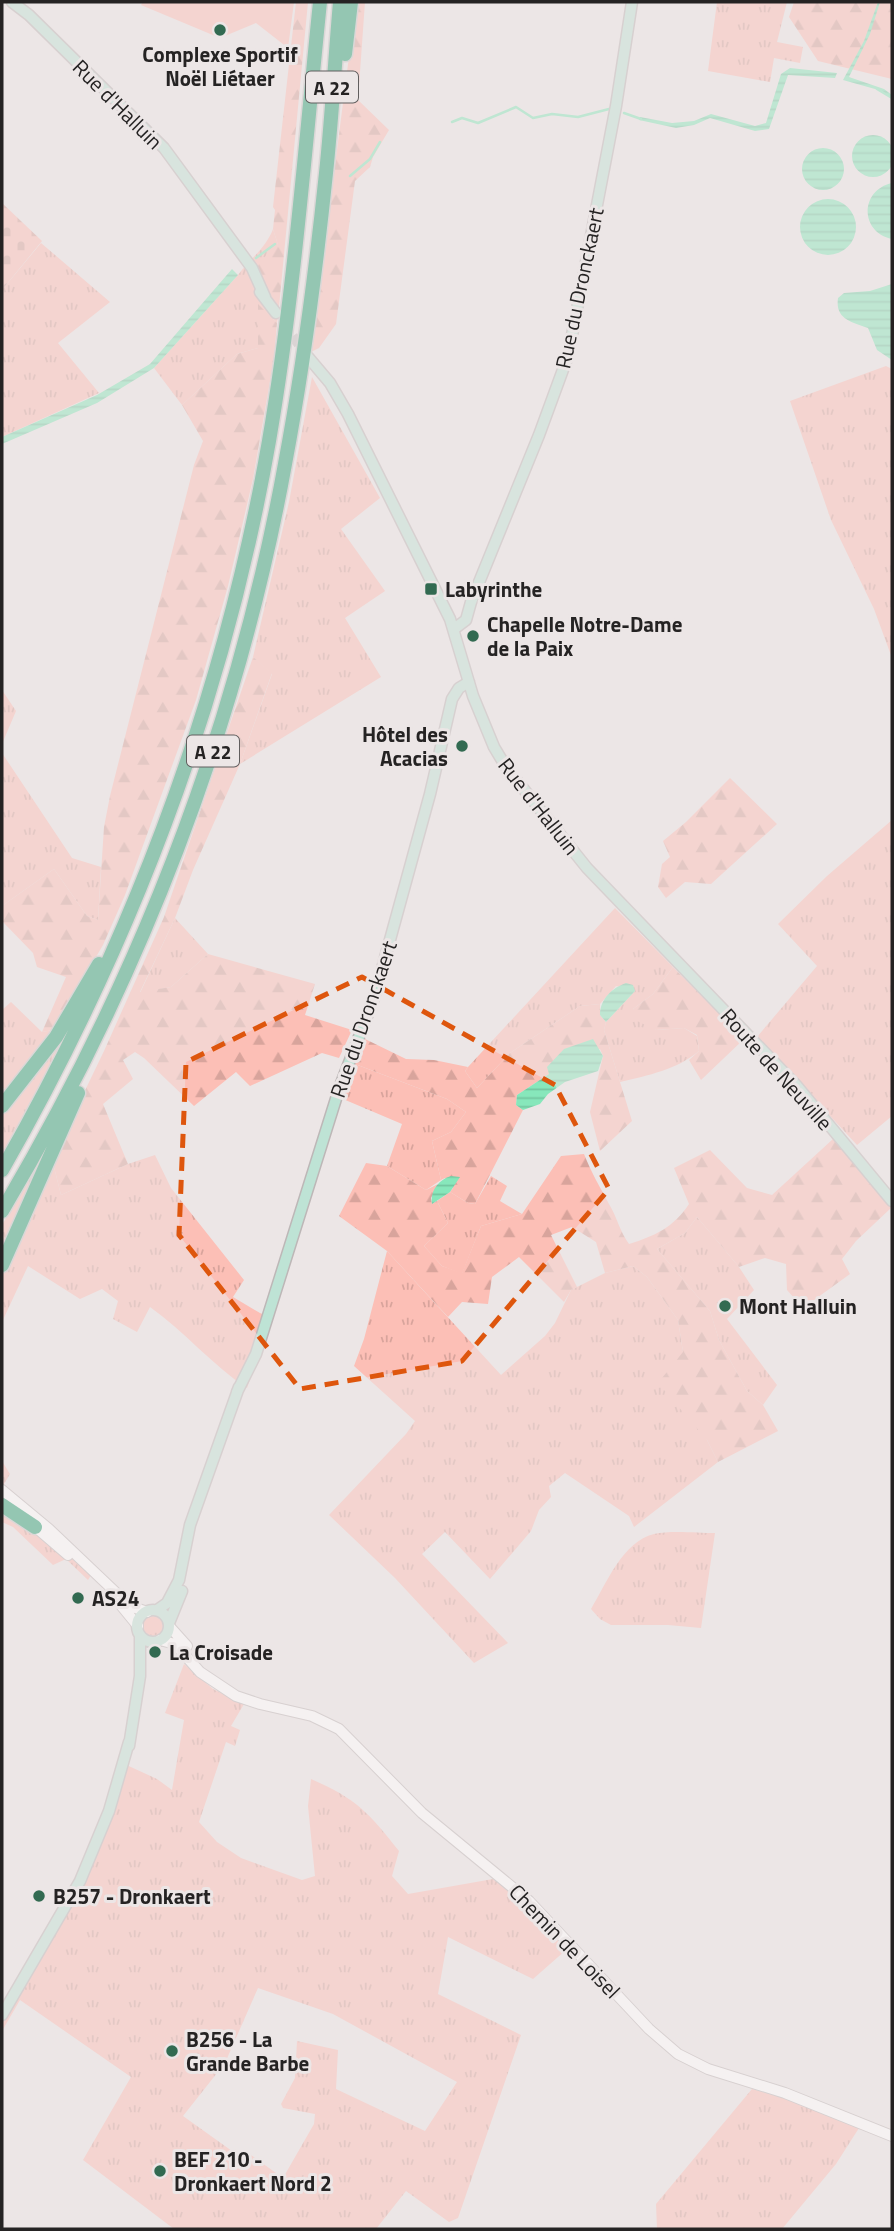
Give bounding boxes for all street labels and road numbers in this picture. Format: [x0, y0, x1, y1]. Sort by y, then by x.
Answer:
street label: Rue d'Halluin [66, 52, 170, 156]
road number: A 22 [306, 72, 358, 102]
street label: Rue du Dronckaert [546, 204, 612, 372]
road number: A 22 [187, 736, 239, 766]
street label: Rue d'Halluin [491, 750, 587, 862]
street label: Rue du Dronckaert [321, 936, 405, 1102]
street label: Route de Neuville [713, 1001, 841, 1137]
street label: Chemin de Loisel [502, 1876, 628, 2006]

